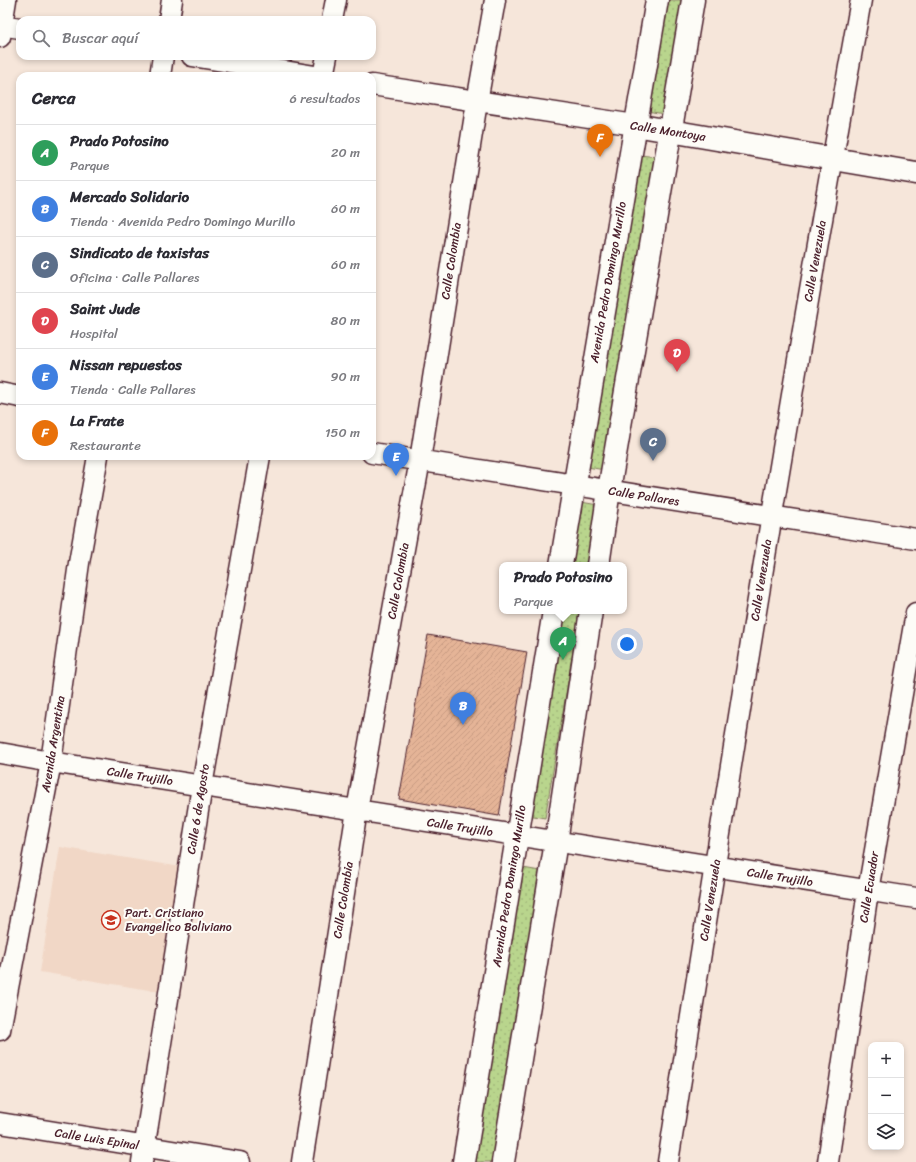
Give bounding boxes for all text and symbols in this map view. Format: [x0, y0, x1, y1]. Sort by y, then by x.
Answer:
search box [16, 16, 376, 60]
text: Buscar aquí [62, 25, 139, 51]
icon: search [30, 27, 52, 49]
text: Cerca [32, 83, 75, 113]
text: 6 resultados [290, 87, 360, 110]
street label: Calle Montoya [629, 114, 708, 148]
pin: F [587, 124, 613, 157]
text: Prado Potosino [70, 128, 169, 154]
text: A [41, 141, 49, 164]
text: 20 m [331, 141, 360, 164]
text: Parque [70, 154, 109, 177]
text: Mercado Solidario [70, 184, 189, 210]
text: B [41, 197, 49, 220]
text: 60 m [331, 197, 360, 220]
street label: Avenida Pedro Domingo Murillo [583, 200, 633, 365]
text: Tienda · Avenida Pedro Domingo Murillo [70, 210, 295, 233]
street label: Calle Venezuela [797, 218, 833, 304]
street label: Calle Colombia [434, 221, 468, 301]
text: Sindicato de taxistas [70, 240, 209, 266]
text: C [41, 253, 49, 276]
text: 60 m [331, 253, 360, 276]
text: Oficina · Calle Pallares [70, 266, 199, 289]
text: Saint Jude [70, 296, 140, 322]
text: D [41, 309, 49, 332]
text: 80 m [331, 309, 360, 332]
text: Hospital [70, 322, 118, 345]
pin: D [664, 339, 690, 372]
text: Nissan repuestos [70, 352, 182, 378]
text: E [41, 365, 49, 388]
text: 90 m [330, 365, 360, 388]
text: Tienda · Calle Pallares [70, 378, 196, 401]
text: La Frate [70, 408, 124, 434]
text: F [41, 421, 49, 444]
text: 150 m [325, 421, 360, 444]
pin: C [640, 428, 666, 461]
text: Restaurante [70, 434, 141, 457]
pin: E [383, 443, 409, 476]
street label: Calle Pallares [607, 480, 681, 512]
street label: Calle Venezuela [744, 537, 778, 623]
street label: Calle Colombia [380, 541, 416, 621]
popup [499, 562, 627, 614]
text: Prado Potosino [514, 564, 612, 590]
text: Parque [514, 590, 553, 613]
pin: A [550, 627, 576, 660]
your location [617, 634, 637, 654]
pin: B [450, 692, 476, 725]
street label: Avenida Argentina [34, 694, 71, 795]
street label: Calle Trujillo [105, 760, 175, 792]
street label: Calle 6 de Agosto [180, 762, 216, 856]
street label: Avenida Pedro Domingo Murillo [485, 804, 533, 969]
street label: Calle Trujillo [425, 811, 495, 843]
street label: Calle Ecuador [852, 849, 886, 924]
street label: Calle Venezuela [693, 857, 727, 943]
street label: Calle Colombia [326, 860, 360, 940]
street label: Calle Trujillo [745, 861, 815, 893]
place label: Part. Cristiano Evangelico Boliviano [125, 902, 232, 938]
school or university icon: Part. Cristiano Evangelico Boliviano [100, 909, 122, 931]
map controls [868, 1042, 904, 1150]
button: + [868, 1042, 904, 1078]
button: − [868, 1078, 904, 1114]
button: layers [868, 1114, 904, 1150]
street label: Calle Luis Epinal [53, 1121, 141, 1157]

